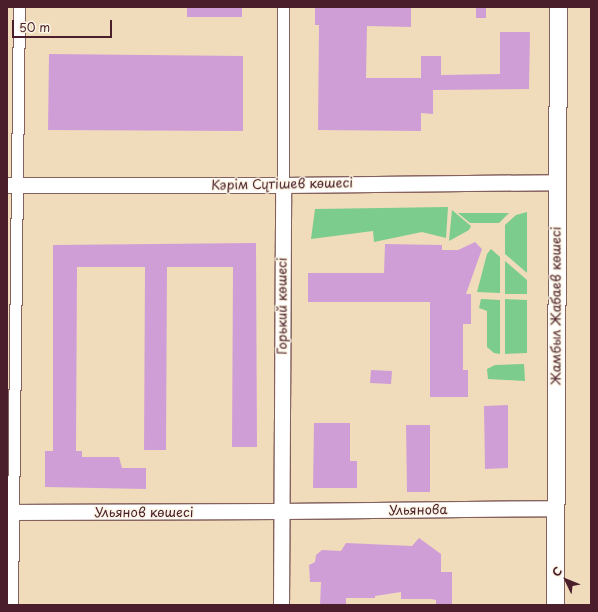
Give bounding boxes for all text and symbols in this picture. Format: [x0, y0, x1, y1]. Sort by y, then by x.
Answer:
scale bar [14, 12, 114, 38]
text: 50 m [19, 18, 50, 36]
street label: Кәрім Сүтішев көшесі [211, 175, 353, 193]
street label: Жамбыл Жабаев көшесі [548, 227, 564, 385]
street label: Горький көшесі [274, 257, 290, 355]
street label: Ульянова [388, 502, 448, 518]
street label: Ульянов көшесі [95, 504, 193, 520]
north arrow [546, 560, 586, 600]
text: С [548, 563, 566, 580]

